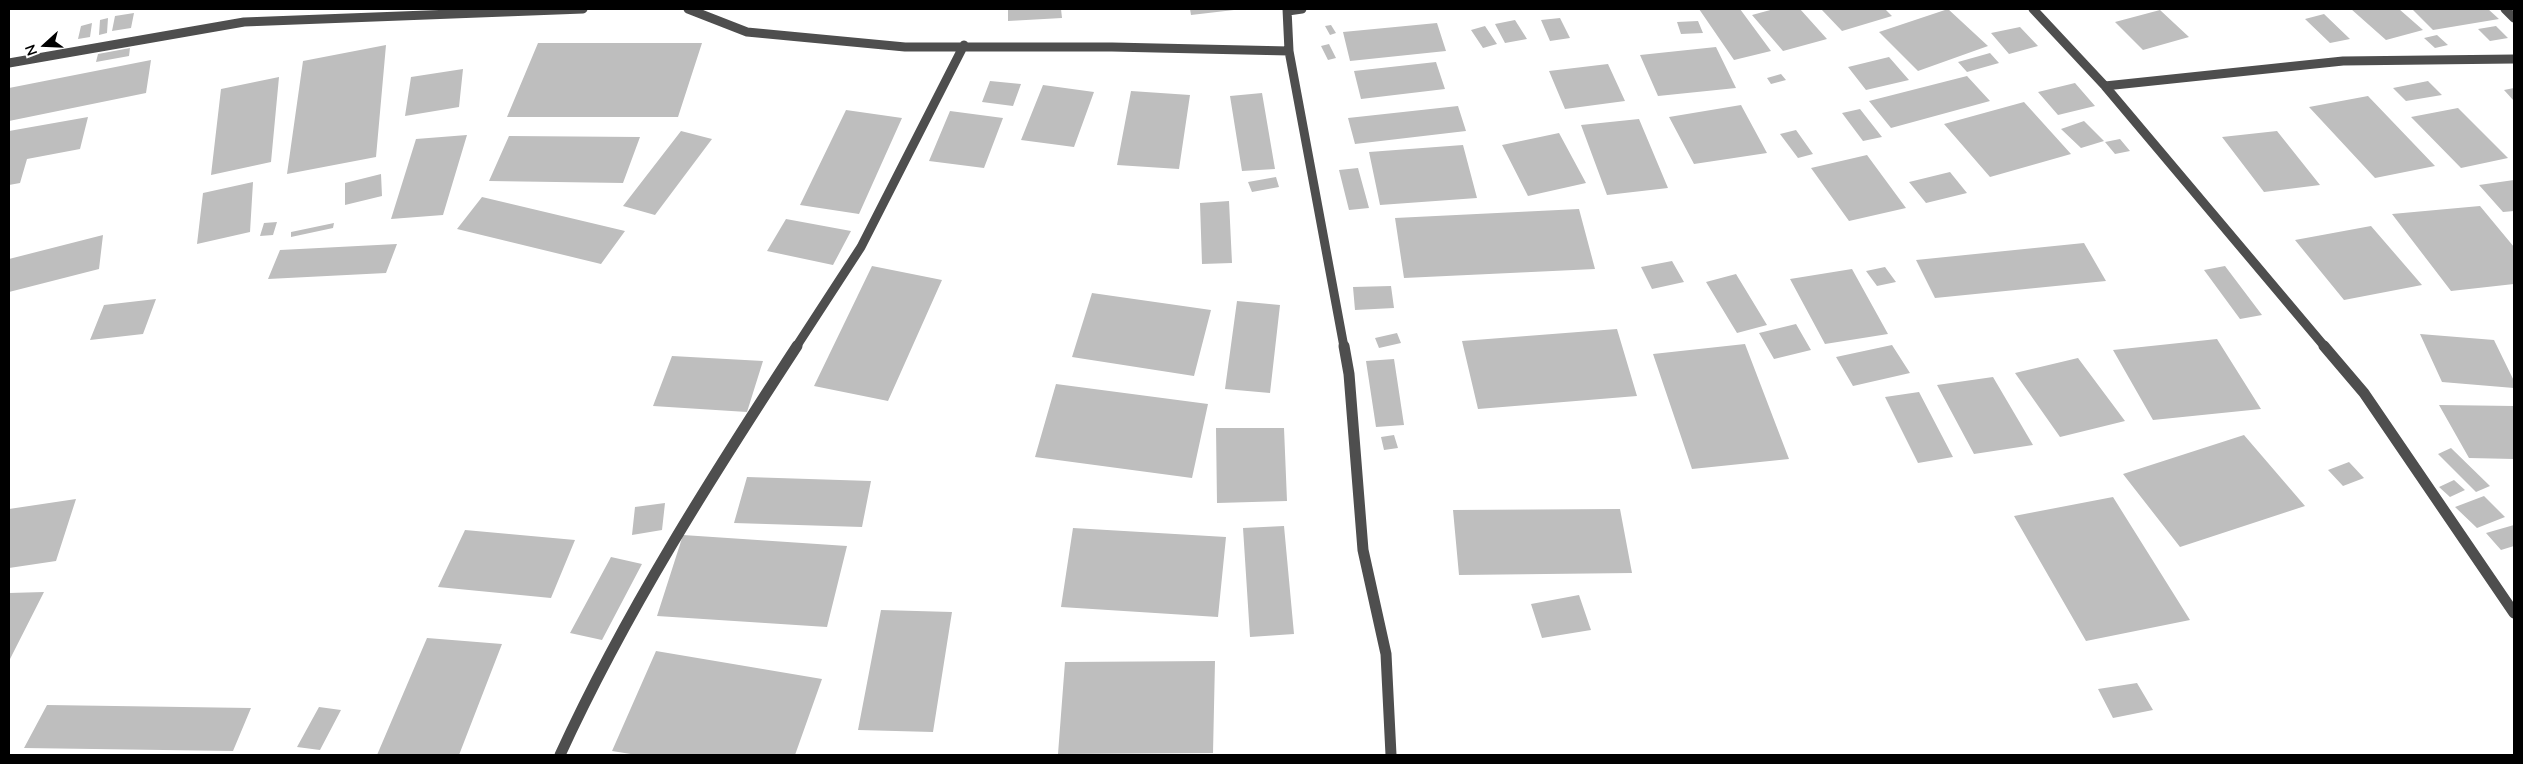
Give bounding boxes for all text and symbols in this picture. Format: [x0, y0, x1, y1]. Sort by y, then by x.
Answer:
north arrow [20, 20, 70, 70]
text: N [21, 42, 41, 58]

